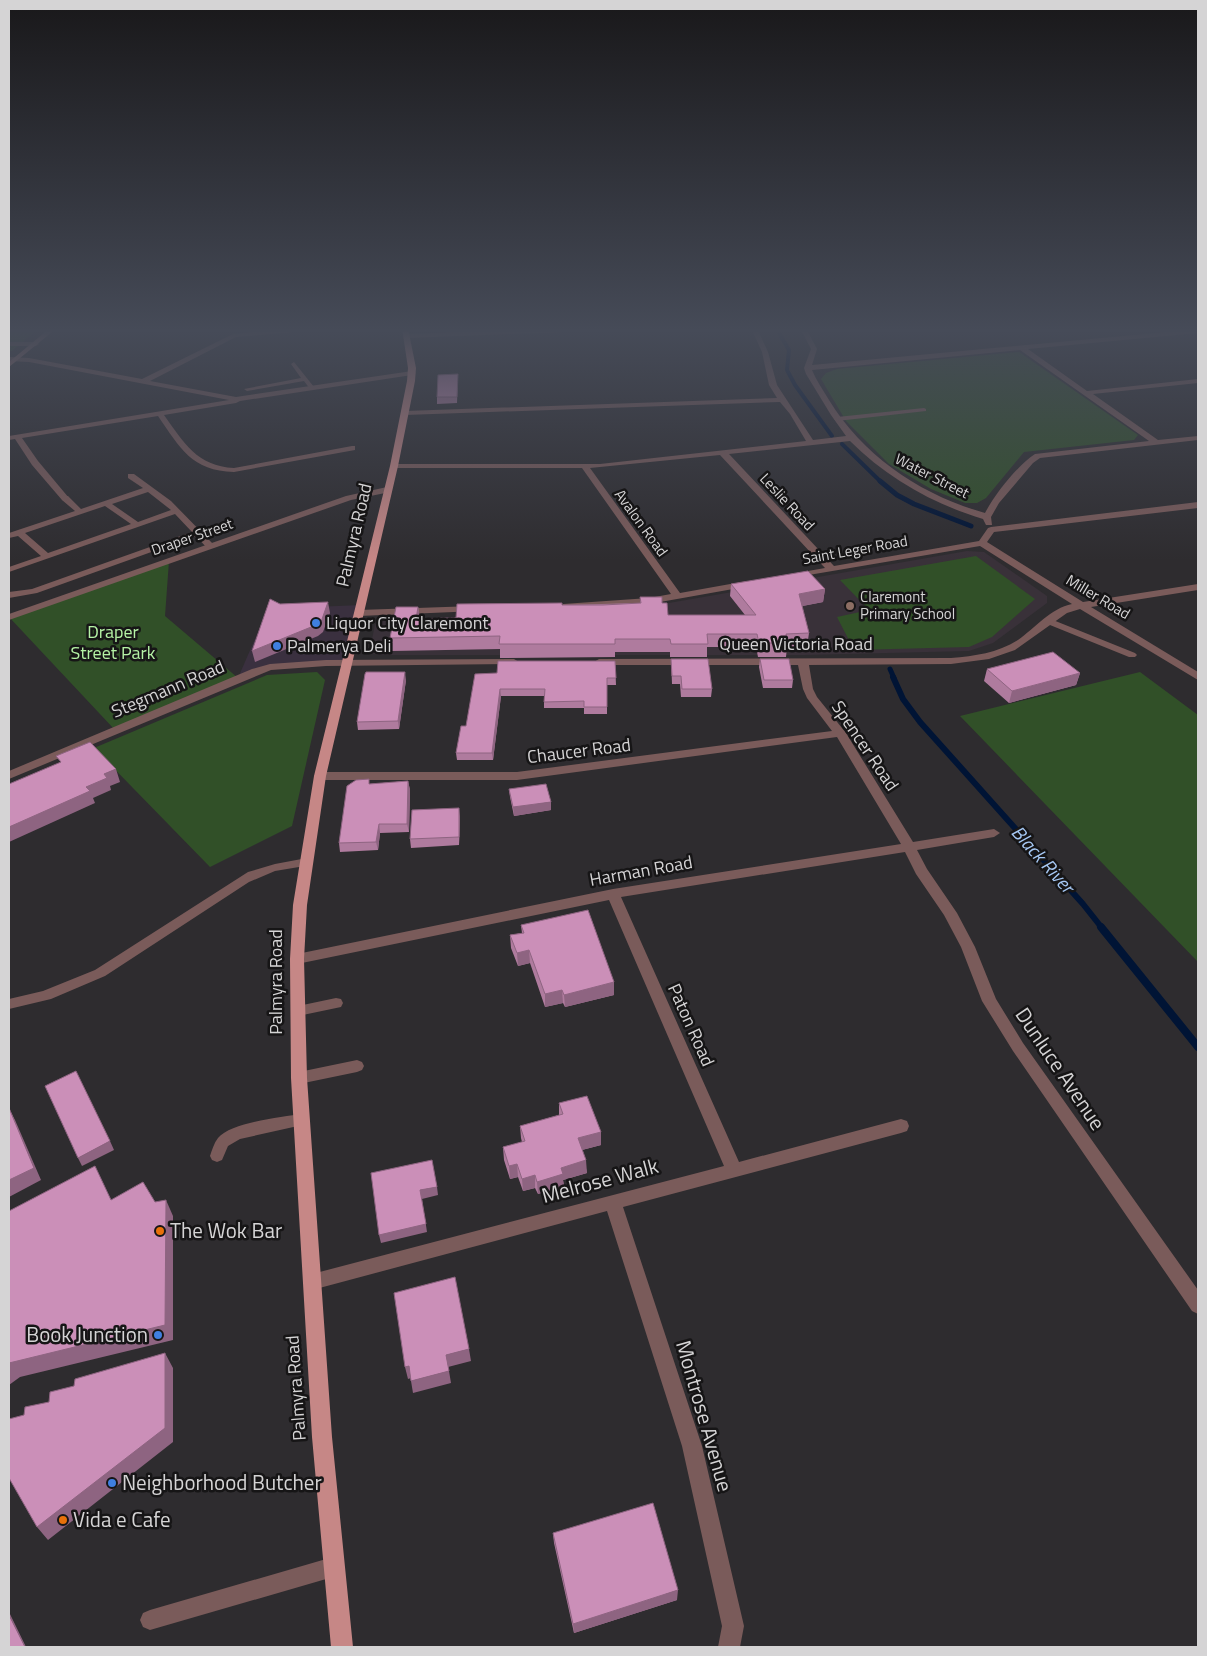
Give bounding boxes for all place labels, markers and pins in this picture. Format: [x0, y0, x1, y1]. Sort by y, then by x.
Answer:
place label: Claremont Primary School [860, 585, 955, 625]
marker: Claremont Primary School [844, 600, 856, 612]
place label: Liquor City Claremont [326, 609, 489, 636]
marker: Liquor City Claremont [310, 617, 322, 629]
place label: Palmerya Deli [287, 632, 391, 659]
marker: Palmerya Deli [271, 640, 283, 652]
place label: The Wok Bar [170, 1214, 282, 1246]
marker: The Wok Bar [154, 1225, 166, 1237]
place label: Book Junction [26, 1318, 148, 1350]
marker: Book Junction [152, 1329, 164, 1341]
place label: Neighborhood Butcher [122, 1466, 322, 1498]
marker: Neighborhood Butcher [106, 1477, 118, 1489]
place label: Vida e Cafe [73, 1503, 171, 1535]
marker: Vida e Cafe [57, 1514, 69, 1526]

